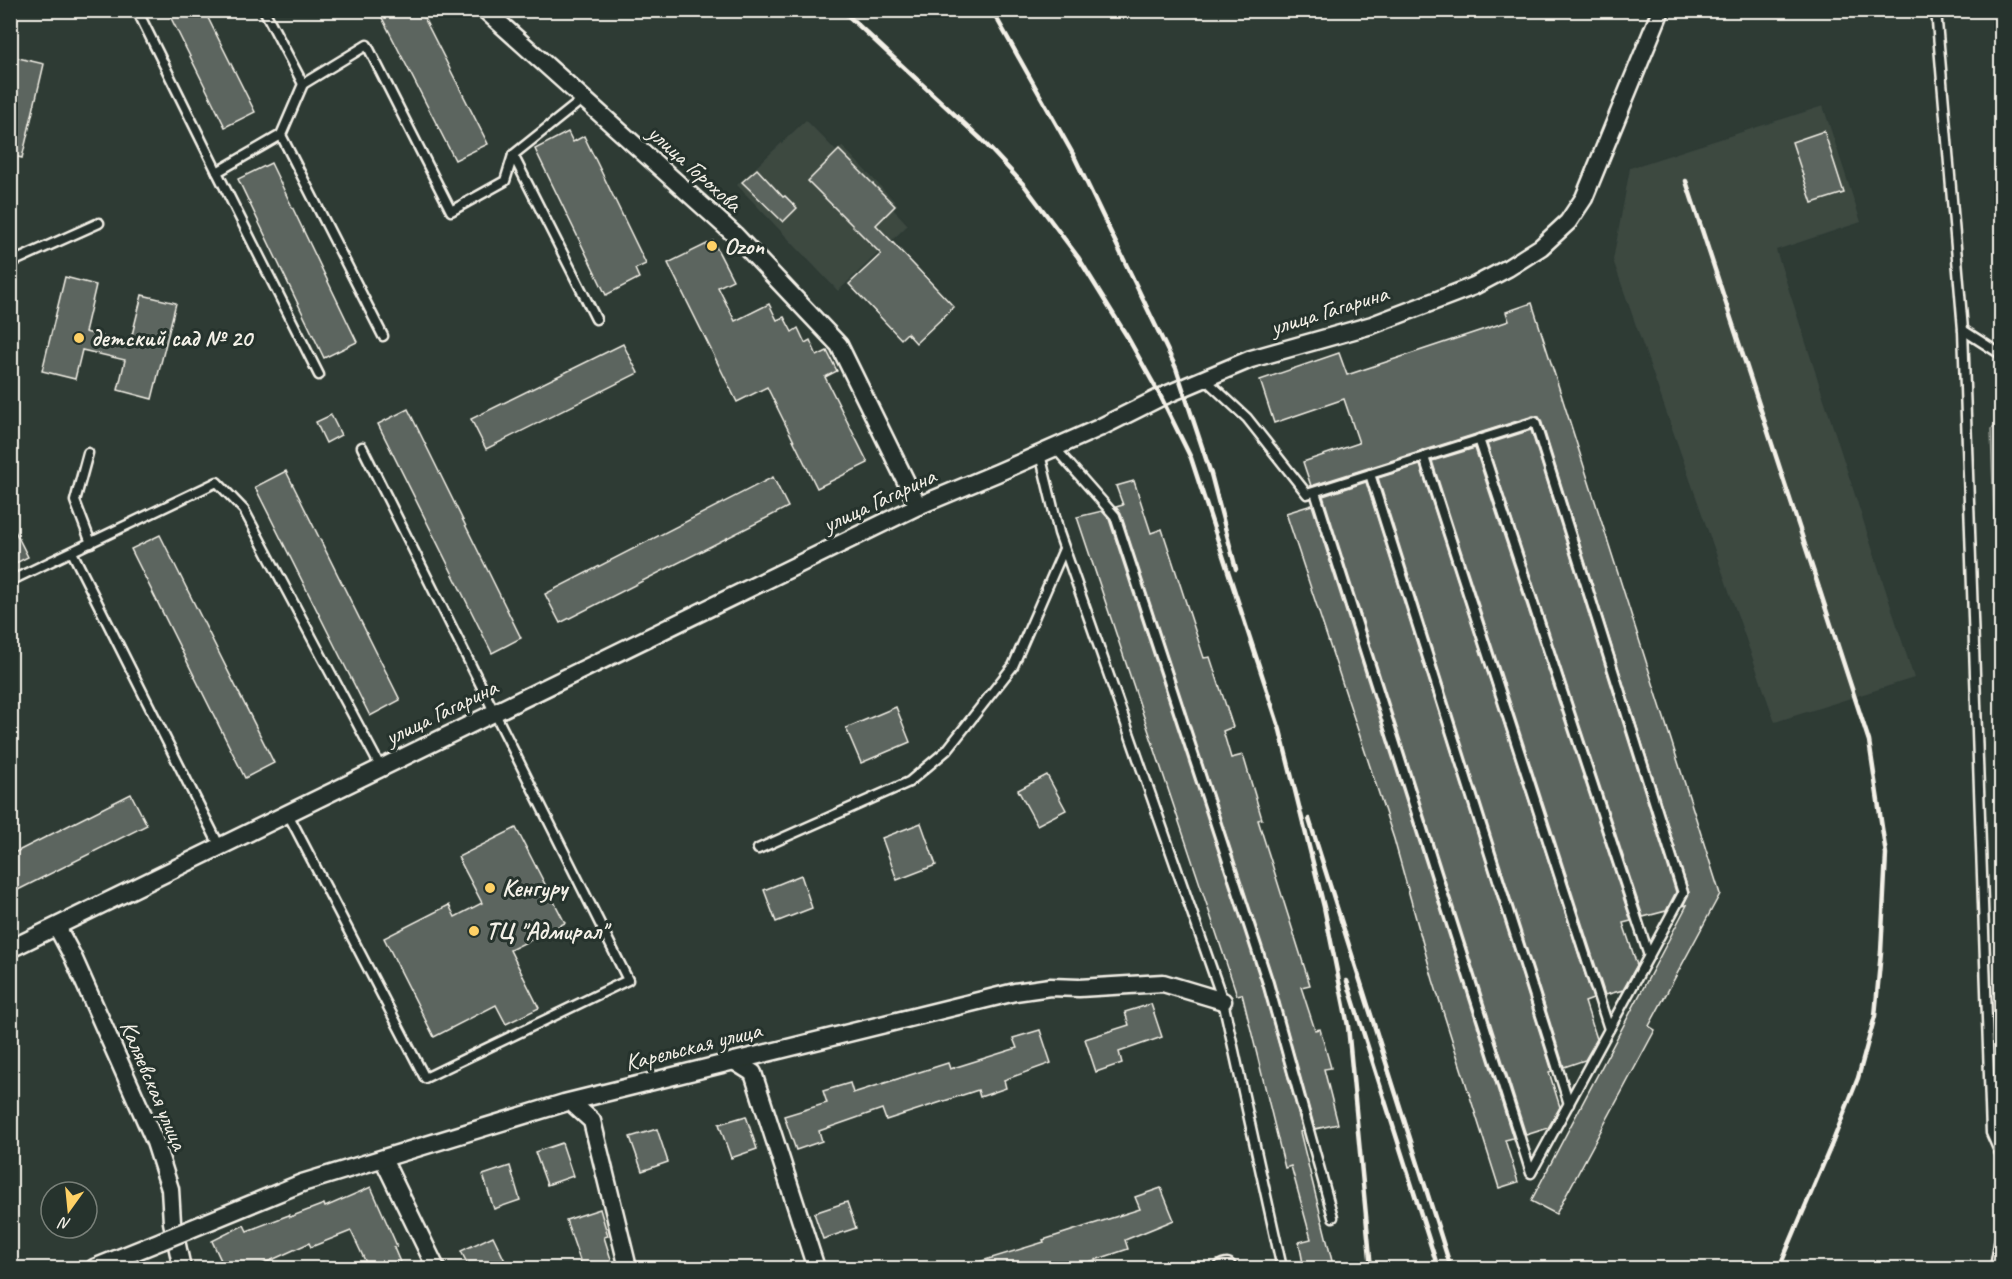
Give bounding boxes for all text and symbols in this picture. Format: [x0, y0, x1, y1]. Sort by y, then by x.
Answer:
street label: улица Горохова [640, 117, 749, 219]
place label: Ozon [724, 231, 765, 261]
marker: Ozon [705, 239, 719, 253]
street label: улица Гагарина [1265, 277, 1393, 343]
place label: детский сад № 20 [91, 323, 254, 353]
marker: детский сад № 20 [72, 331, 86, 345]
street label: улица Гагарина [816, 460, 942, 540]
street label: улица Гагарина [378, 671, 504, 753]
place label: Кенгуру [502, 873, 570, 903]
marker: Кенгуру [483, 881, 497, 895]
place label: ТЦ "Адмирал" [486, 916, 612, 946]
marker: ТЦ "Адмирал" [467, 924, 481, 938]
street label: Карельская улица [622, 1014, 766, 1077]
street label: Каляевская улица [113, 1016, 195, 1156]
north arrow [39, 1180, 99, 1240]
text: N [55, 1212, 73, 1234]

